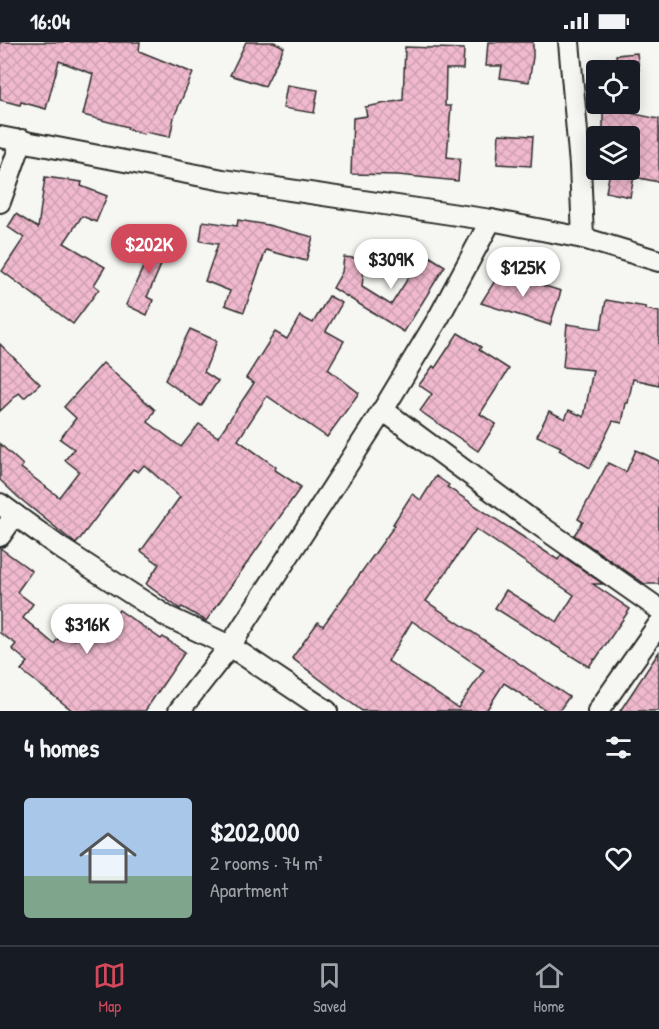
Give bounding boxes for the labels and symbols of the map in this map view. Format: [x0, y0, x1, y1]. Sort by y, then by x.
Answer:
pin: $202K [107, 224, 191, 275]
pin: $309K [349, 239, 433, 290]
pin: $125K [481, 247, 565, 298]
pin: $316K [45, 604, 129, 655]

